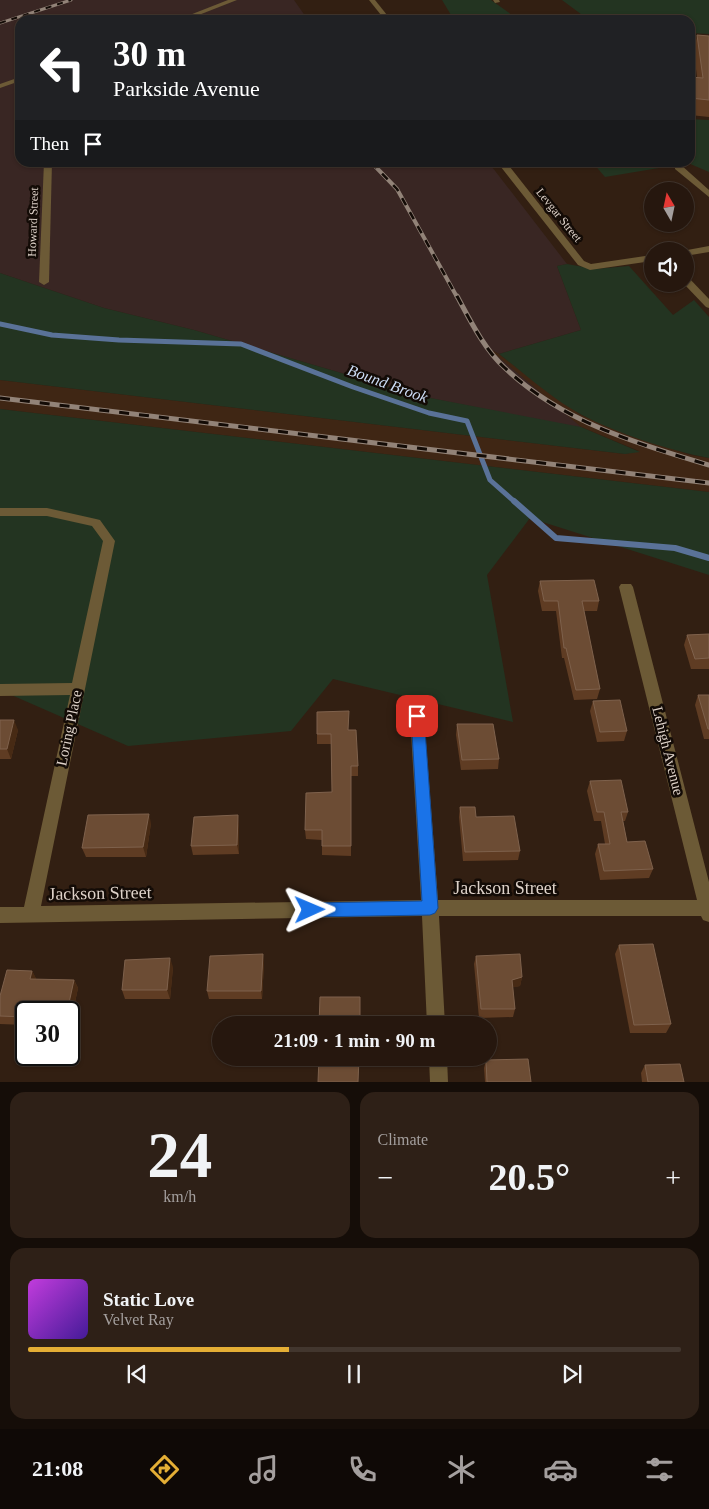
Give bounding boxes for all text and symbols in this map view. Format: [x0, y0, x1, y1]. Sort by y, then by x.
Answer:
icon: left [30, 35, 95, 100]
text: 30 m [113, 35, 186, 74]
text: Parkside Avenue [113, 76, 260, 101]
icon: arrive [79, 130, 107, 158]
text: Then [30, 133, 69, 154]
north arrow [644, 182, 694, 232]
map controls [644, 182, 694, 292]
street label: Levgar Street [533, 185, 585, 245]
street label: Howard Street [25, 186, 41, 257]
button: sound [644, 242, 694, 292]
water label: Bound Brook [345, 361, 431, 406]
street label: Loring Place [53, 688, 85, 767]
pin [396, 695, 438, 737]
icon: arrive [403, 702, 431, 730]
street label: Lehigh Avenue [649, 705, 687, 797]
street label: Jackson Street [453, 878, 557, 898]
street label: Jackson Street [48, 882, 152, 904]
position arrow [283, 883, 335, 935]
speed limit sign: 30 [15, 1001, 80, 1066]
text: 21:09 · 1 min · 90 m [274, 1030, 435, 1051]
text: 24 [147, 1119, 212, 1191]
text: Climate [378, 1131, 428, 1148]
text: 20.5° [488, 1156, 570, 1198]
text: − [378, 1162, 393, 1193]
text: + [665, 1162, 681, 1193]
text: km/h [163, 1188, 196, 1205]
text: Static Love [103, 1289, 194, 1310]
text: Velvet Ray [103, 1311, 174, 1328]
icon: previous [123, 1360, 151, 1388]
icon: pause [340, 1360, 368, 1388]
icon: next [558, 1360, 586, 1388]
icon: directions [147, 1452, 182, 1487]
icon: music [246, 1452, 281, 1487]
icon: phone [345, 1452, 380, 1487]
icon: climate [444, 1452, 479, 1487]
icon: car [543, 1452, 578, 1487]
icon: filters [642, 1452, 677, 1487]
text: 21:08 [32, 1456, 83, 1481]

